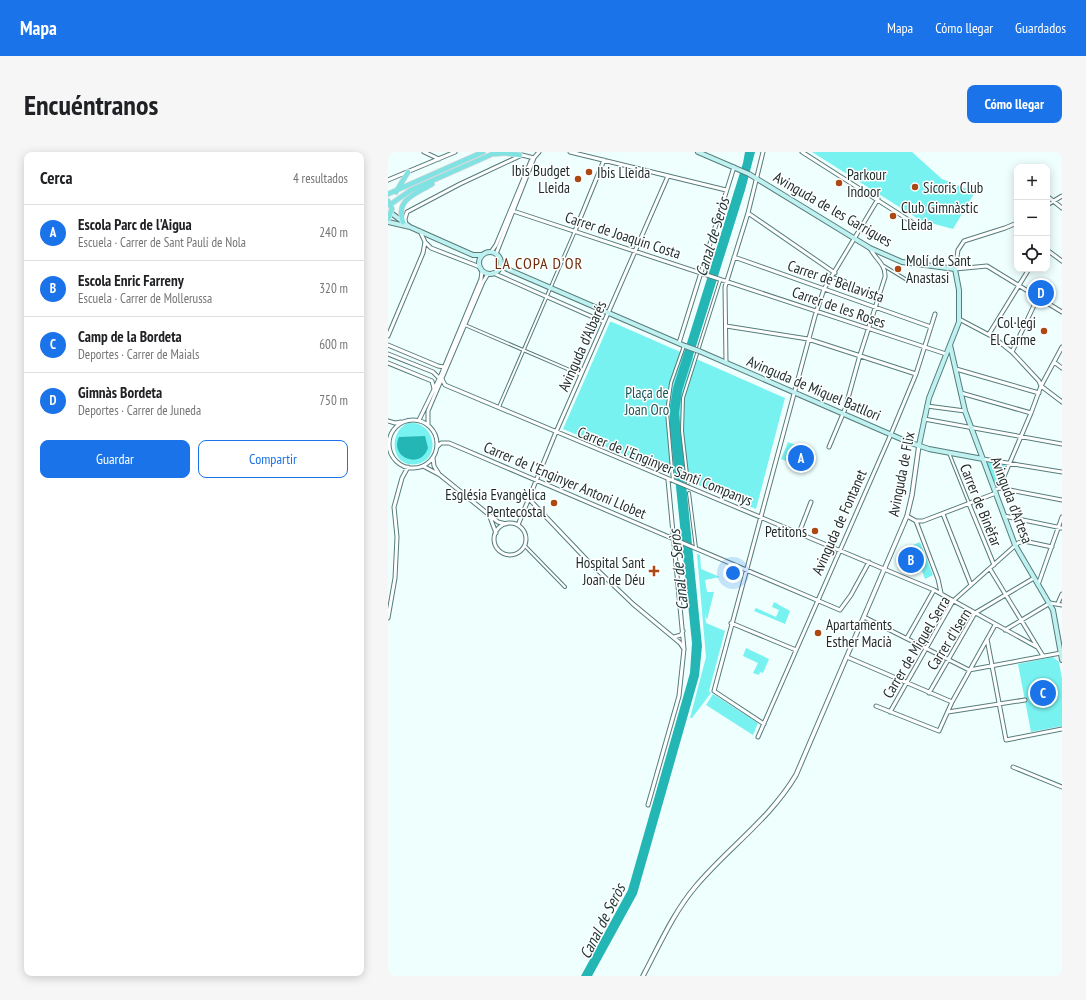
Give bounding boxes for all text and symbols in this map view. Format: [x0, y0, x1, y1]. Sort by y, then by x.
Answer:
text: Mapa [20, 16, 57, 40]
text: Mapa [887, 19, 913, 37]
text: Cómo llegar [935, 19, 993, 37]
text: Guardados [1015, 19, 1066, 37]
button: Cómo llegar [967, 85, 1062, 123]
text: Encuéntranos [24, 86, 158, 123]
place label: Ibis Budget Lleida [512, 161, 570, 197]
place label: Ibis Lleida [597, 163, 650, 182]
map controls [1014, 164, 1050, 272]
button: + [1014, 164, 1050, 200]
place label: Parkour Indoor [847, 165, 887, 201]
text: Cerca [40, 167, 73, 189]
marker: Ibis Lleida [584, 167, 594, 177]
street label: Avinguda de les Garrigues [770, 167, 896, 251]
text: 4 resultados [293, 170, 348, 187]
marker: Ibis Budget Lleida [573, 174, 583, 184]
marker: Parkour Indoor [834, 178, 844, 188]
place label: Sícoris Club [923, 178, 983, 197]
marker: Sícoris Club [910, 182, 920, 192]
water label: Canal de Seròs [691, 194, 734, 279]
place label: Club Gimnàstic Lleida [901, 198, 979, 234]
button: − [1014, 200, 1050, 236]
street label: Carrer de Joaquin Costa [563, 207, 683, 263]
marker: Club Gimnàstic Lleida [888, 211, 898, 221]
text: Escola Parc de l'Aigua [78, 215, 192, 234]
text: A [50, 224, 56, 241]
text: 240 m [319, 224, 348, 241]
text: Escuela · Carrer de Sant Paulí de Nola [78, 234, 246, 251]
button: locate [1014, 236, 1050, 272]
place label: Molí de Sant Anastasi [906, 251, 971, 287]
district label: LA COPA D'OR [495, 253, 583, 273]
street label: Carrer de Bellavista [785, 256, 887, 306]
marker: Molí de Sant Anastasi [893, 264, 903, 274]
text: Escola Enric Farreny [78, 271, 184, 290]
pin: D [1028, 278, 1054, 308]
text: B [50, 280, 56, 297]
text: 320 m [319, 280, 348, 297]
street label: Carrer de les Roses [790, 282, 888, 332]
text: Escuela · Carrer de Mollerussa [78, 290, 212, 307]
street label: Avinguda d'Albarés [554, 298, 610, 394]
place label: Col·legi El Carme [990, 313, 1036, 349]
marker: Col·legi El Carme [1039, 326, 1049, 336]
text: Camp de la Bordeta [78, 327, 182, 346]
text: C [50, 336, 56, 353]
text: 600 m [319, 336, 348, 353]
text: Deportes · Carrer de Maials [78, 346, 199, 363]
street label: Avinguda de Miquel Batllori [744, 351, 884, 425]
text: Gimnàs Bordeta [78, 383, 162, 402]
park label: Plaça de Joan Oro [624, 383, 669, 419]
text: D [50, 392, 56, 409]
text: 750 m [319, 392, 348, 409]
text: Deportes · Carrer de Juneda [78, 402, 201, 419]
street label: Carrer de l'Enginyer Santi Companys [575, 422, 755, 510]
street label: Avinguda de Flix [883, 430, 919, 518]
street label: Carrer de l'Enginyer Antoni Llobet [481, 437, 649, 523]
button: Guardar [40, 440, 190, 478]
button: Compartir [198, 440, 348, 478]
pin: A [788, 443, 814, 473]
street label: Avinguda d'Artesa [987, 454, 1037, 546]
street label: Carrer de Binèfar [956, 461, 1006, 550]
street label: Avinguda de Fontanet [807, 466, 871, 578]
place label: Església Evangèlica Pentecostal [445, 485, 546, 521]
marker: Església Evangèlica Pentecostal [549, 498, 559, 508]
place label: Petitons [765, 522, 807, 541]
marker: Petitons [810, 526, 820, 536]
water label: Canal de Seròs [664, 527, 692, 611]
pin: B [898, 545, 924, 575]
place label: Hospital Sant Joan de Déu [576, 553, 645, 589]
your location [723, 563, 743, 583]
marker: Hospital Sant Joan de Déu [648, 565, 660, 577]
street label: Carrer de Miquel Serra [878, 592, 954, 702]
street label: Carrer d'Isern [923, 605, 975, 673]
place label: Apartaments Esther Macià [826, 615, 892, 651]
marker: Apartaments Esther Macià [813, 628, 823, 638]
pin: C [1030, 678, 1056, 708]
water label: Canal de Seròs [575, 879, 630, 962]

